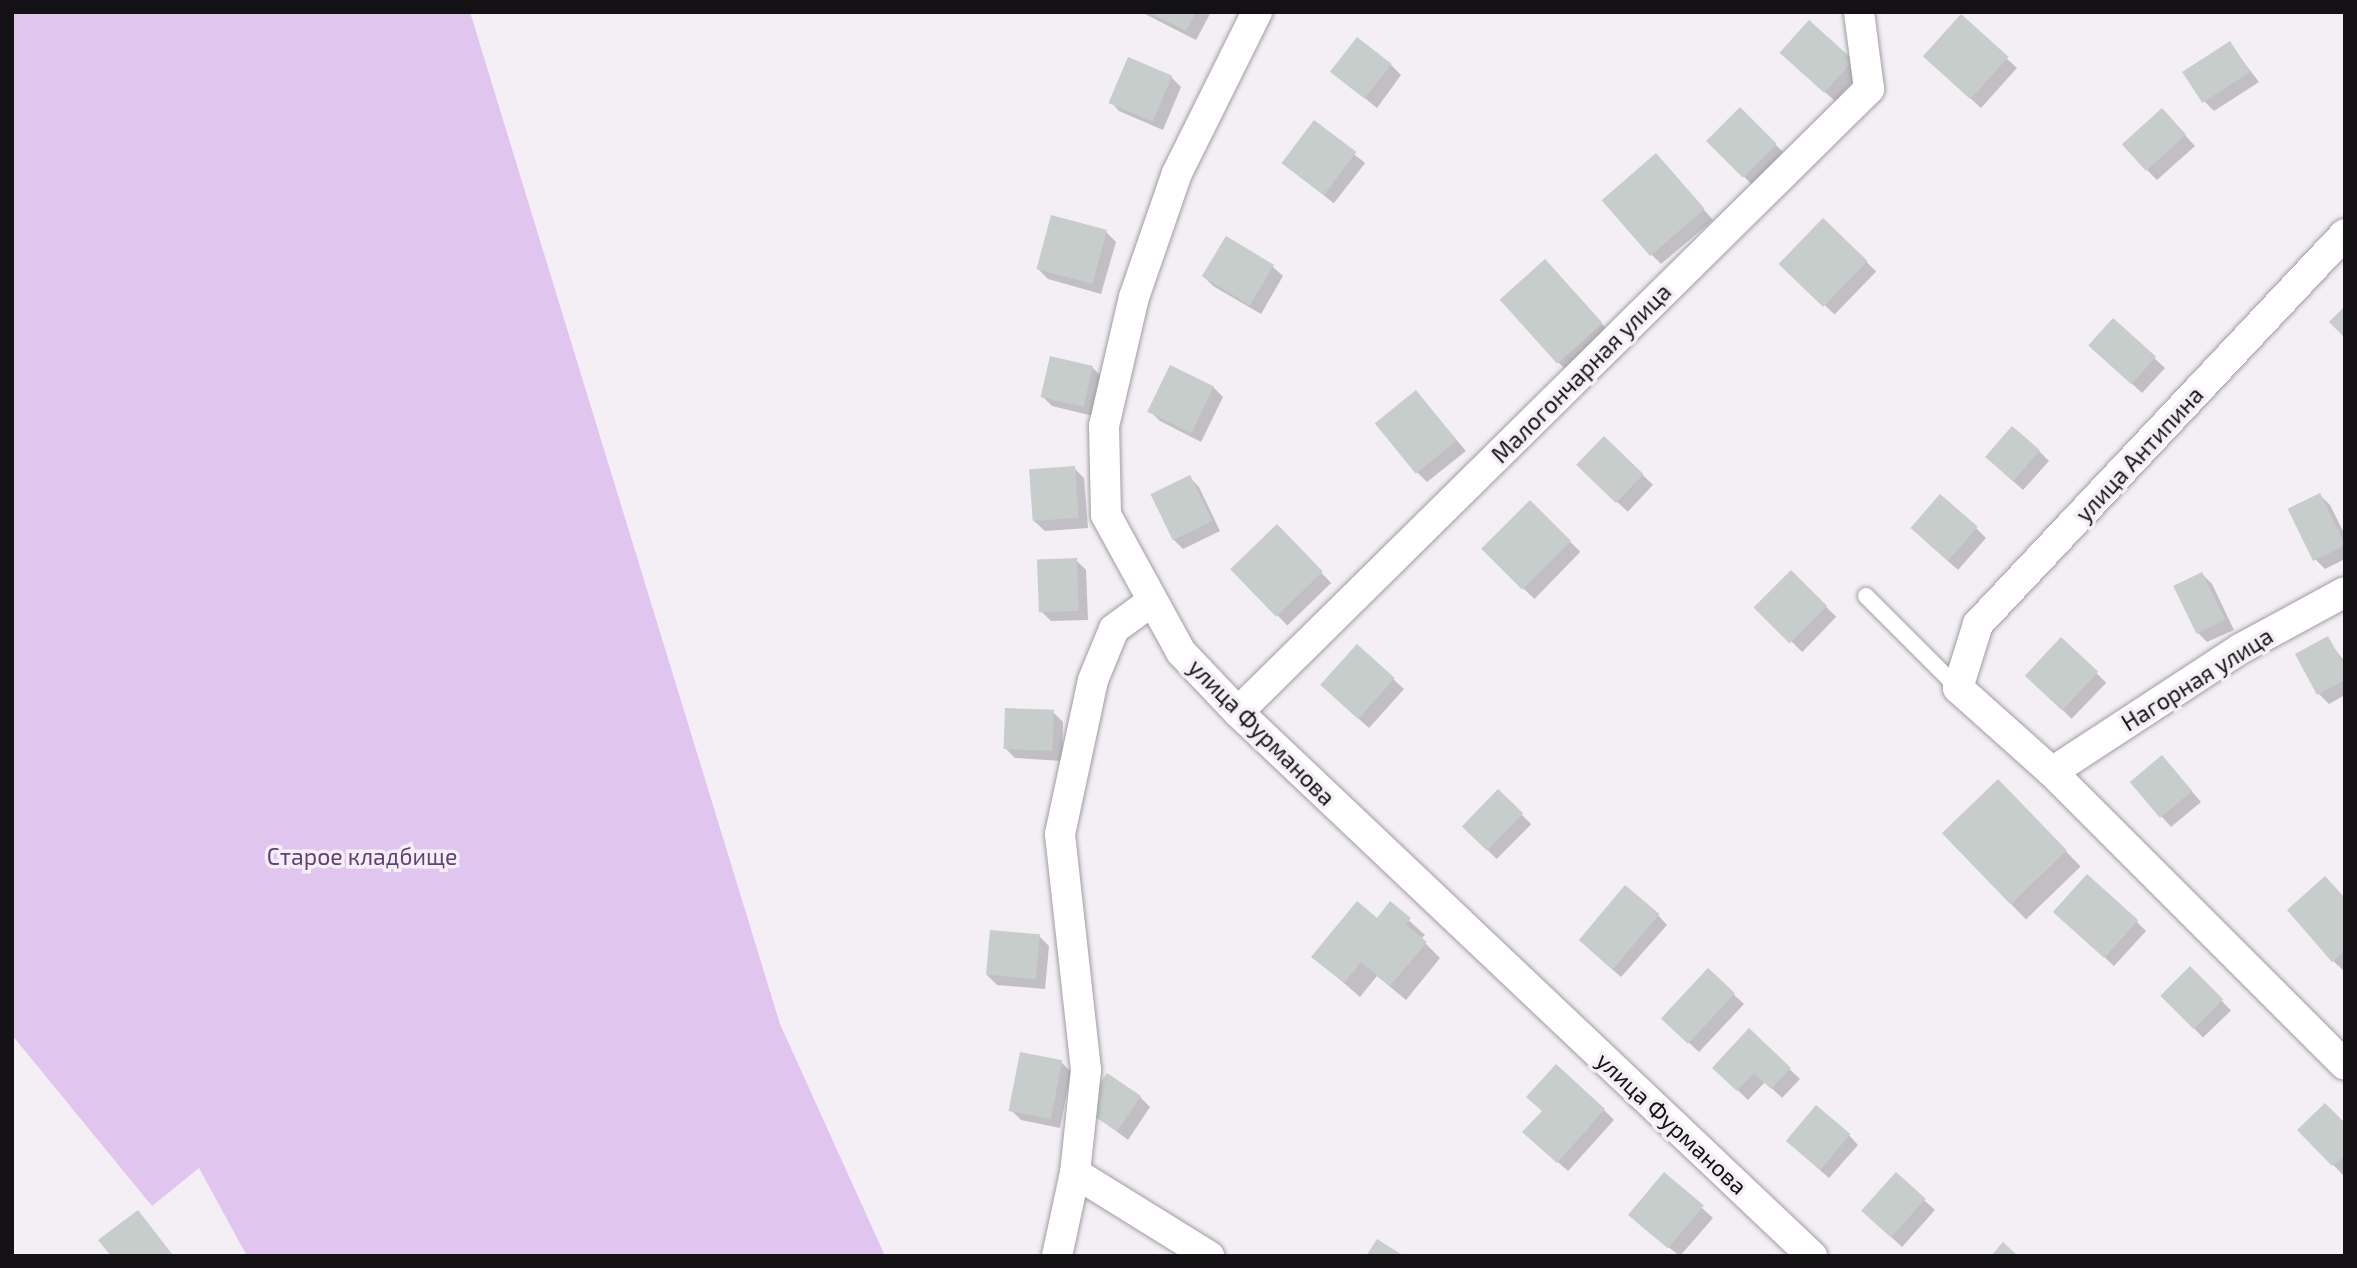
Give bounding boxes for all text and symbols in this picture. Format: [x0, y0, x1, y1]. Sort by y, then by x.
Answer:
street label: Малогончарная улица [1486, 278, 1676, 468]
street label: улица Антипина [2069, 381, 2209, 527]
street label: Нагорная улица [2116, 621, 2278, 737]
street label: улица Фурманова [1183, 653, 1341, 811]
park label: Старое кладбище [267, 842, 457, 870]
street label: улица Фурманова [1591, 1046, 1753, 1200]

